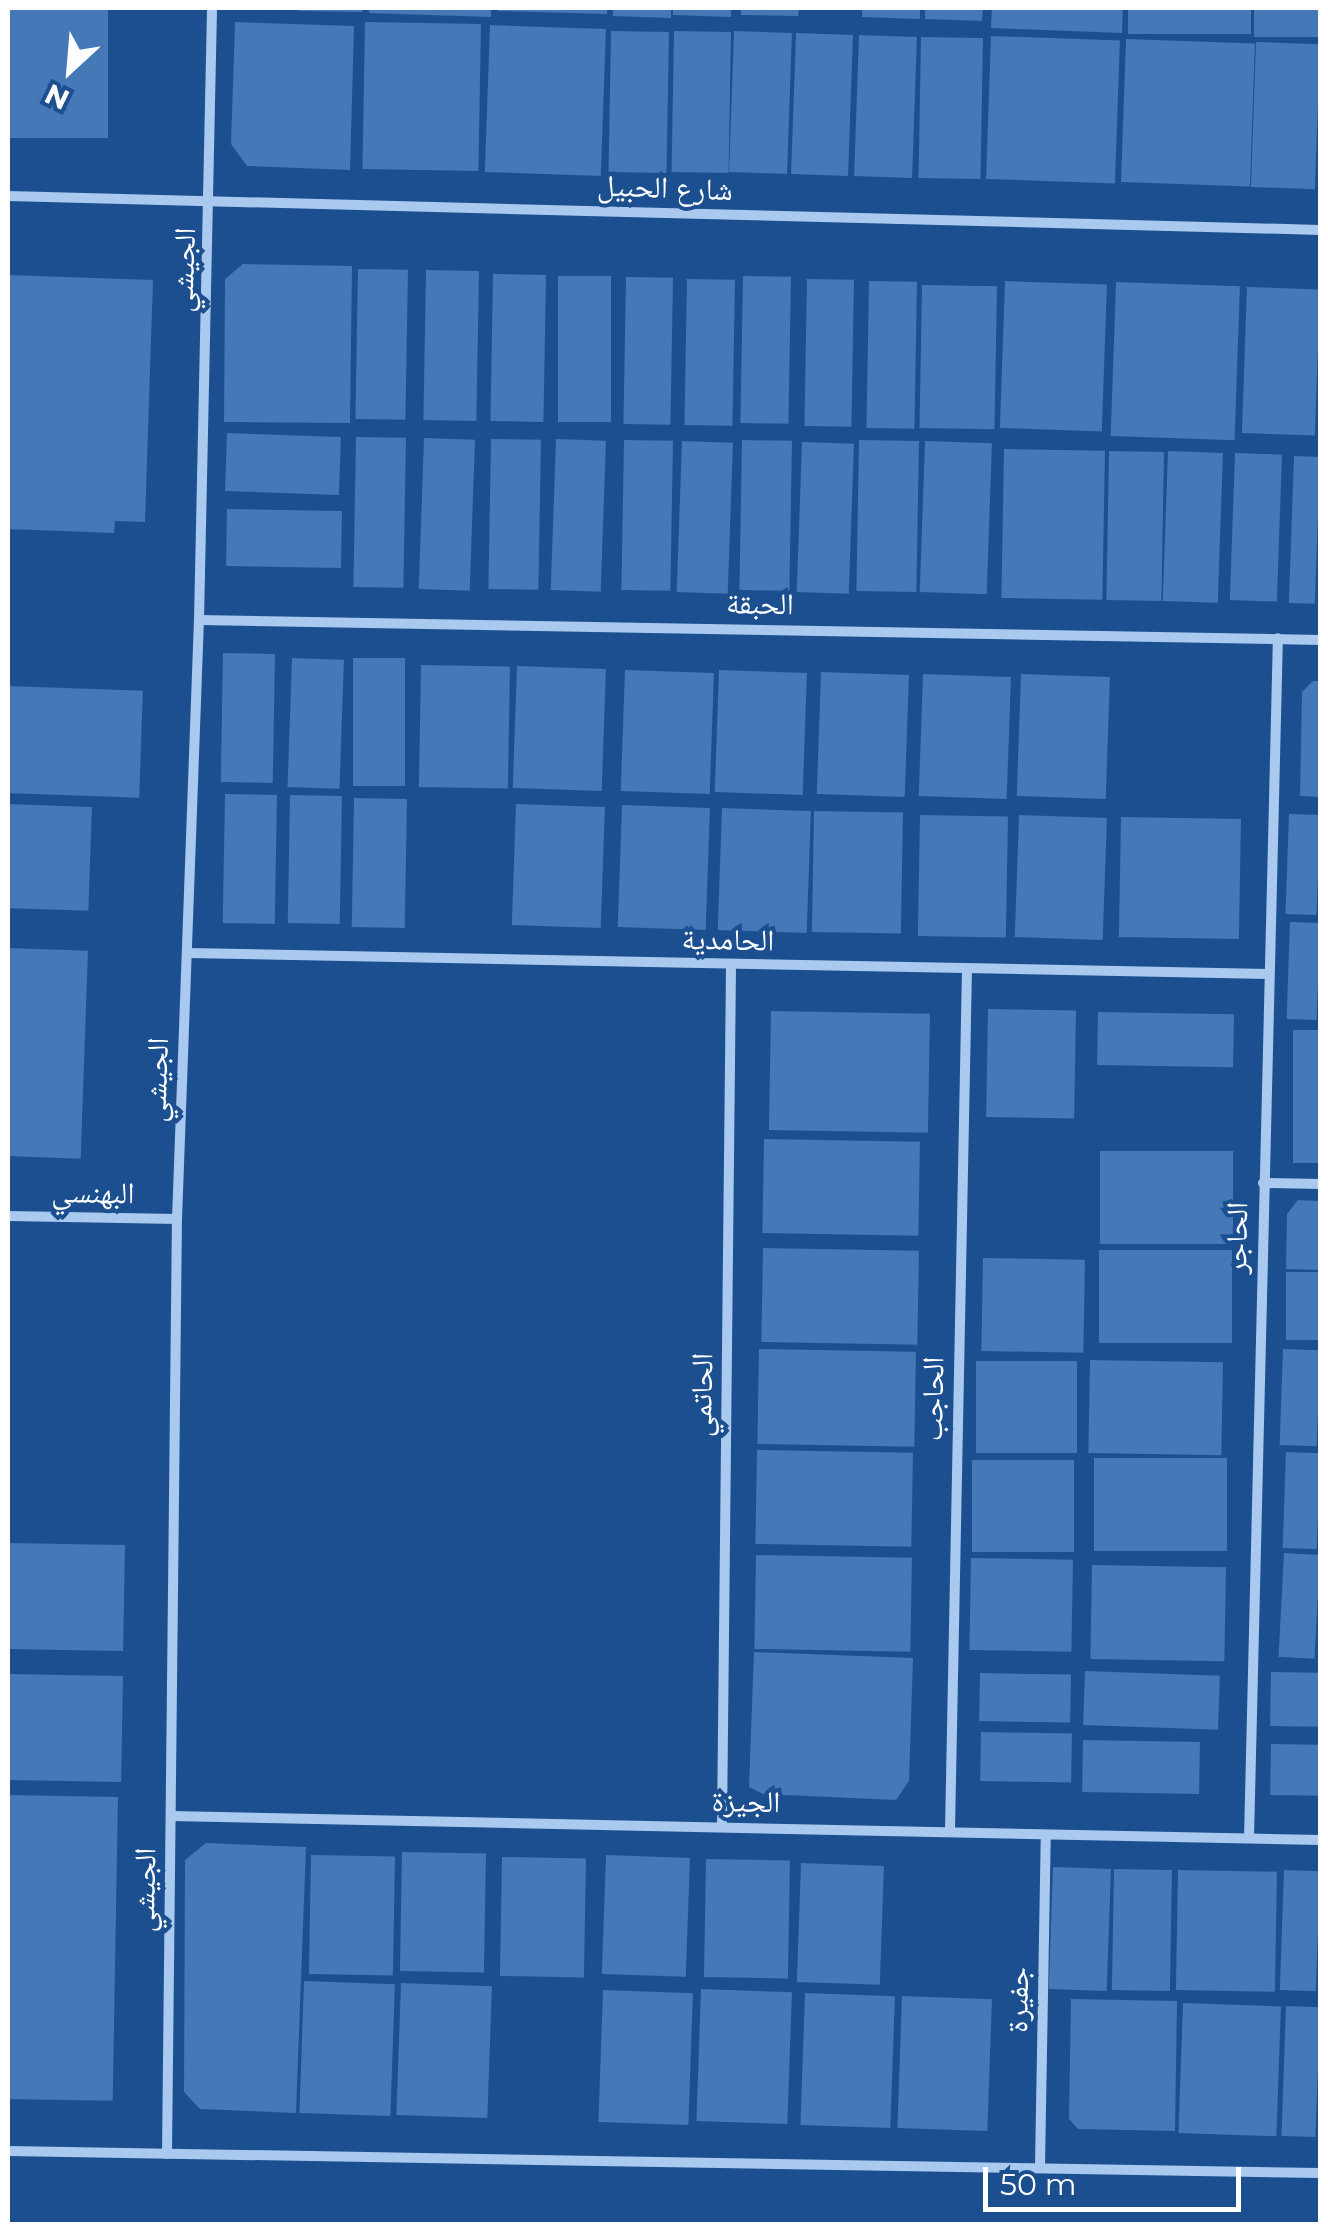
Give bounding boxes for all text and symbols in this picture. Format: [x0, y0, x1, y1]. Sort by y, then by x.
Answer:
north arrow [20, 20, 120, 120]
text: N [39, 77, 74, 117]
street label: شارع الحبيل [597, 168, 733, 208]
street label: الجيشي [165, 227, 203, 313]
street label: الحبقة [726, 585, 794, 623]
street label: الحامدية [681, 921, 775, 959]
street label: الجيشي [138, 1037, 176, 1123]
street label: البهنسي [51, 1174, 135, 1212]
street label: الحاجر [1218, 1202, 1256, 1274]
street label: الحاتمي [683, 1353, 721, 1437]
street label: الحاجب [914, 1356, 952, 1442]
street label: الجيزة [711, 1783, 781, 1821]
street label: الجيشي [126, 1847, 164, 1933]
street label: جفيرة [999, 1967, 1037, 2033]
scale bar [988, 2147, 1246, 2209]
text: 50 m [1000, 2166, 1077, 2203]

